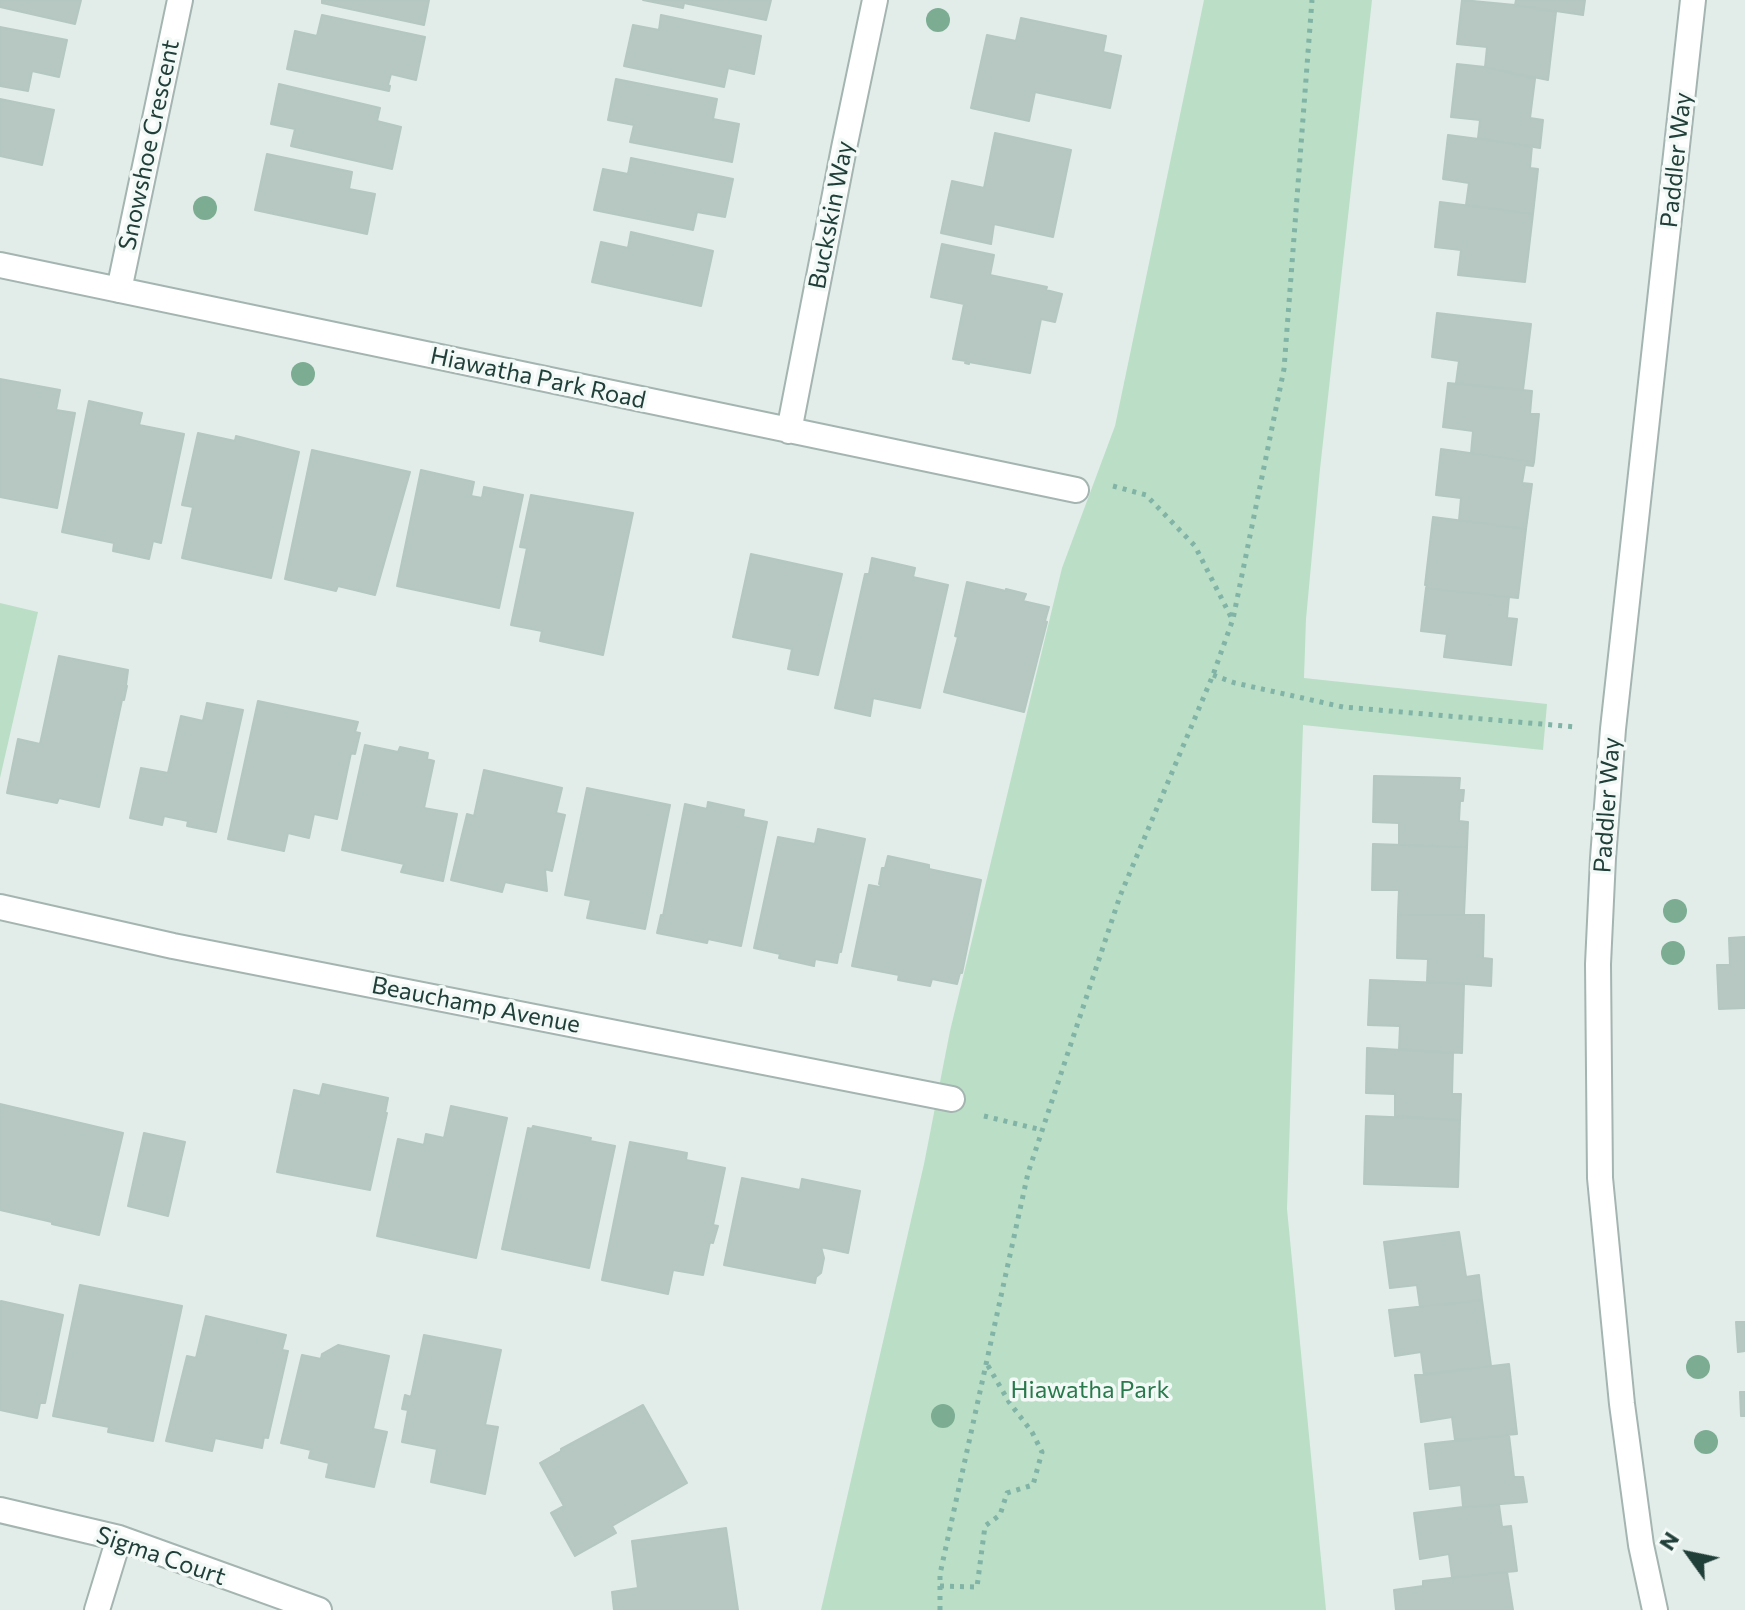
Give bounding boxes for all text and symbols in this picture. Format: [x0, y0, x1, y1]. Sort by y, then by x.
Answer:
street label: Snowshoe Crescent [113, 37, 185, 253]
street label: Paddler Way [1655, 91, 1697, 229]
street label: Buckskin Way [803, 139, 859, 291]
street label: Hiawatha Park Road [428, 341, 648, 415]
street label: Paddler Way [1588, 736, 1626, 874]
street label: Beauchamp Avenue [369, 971, 583, 1039]
park label: Hiawatha Park [1011, 1376, 1169, 1404]
north arrow [1649, 1514, 1729, 1594]
street label: Sigma Court [93, 1520, 229, 1592]
text: N [1653, 1526, 1684, 1555]

